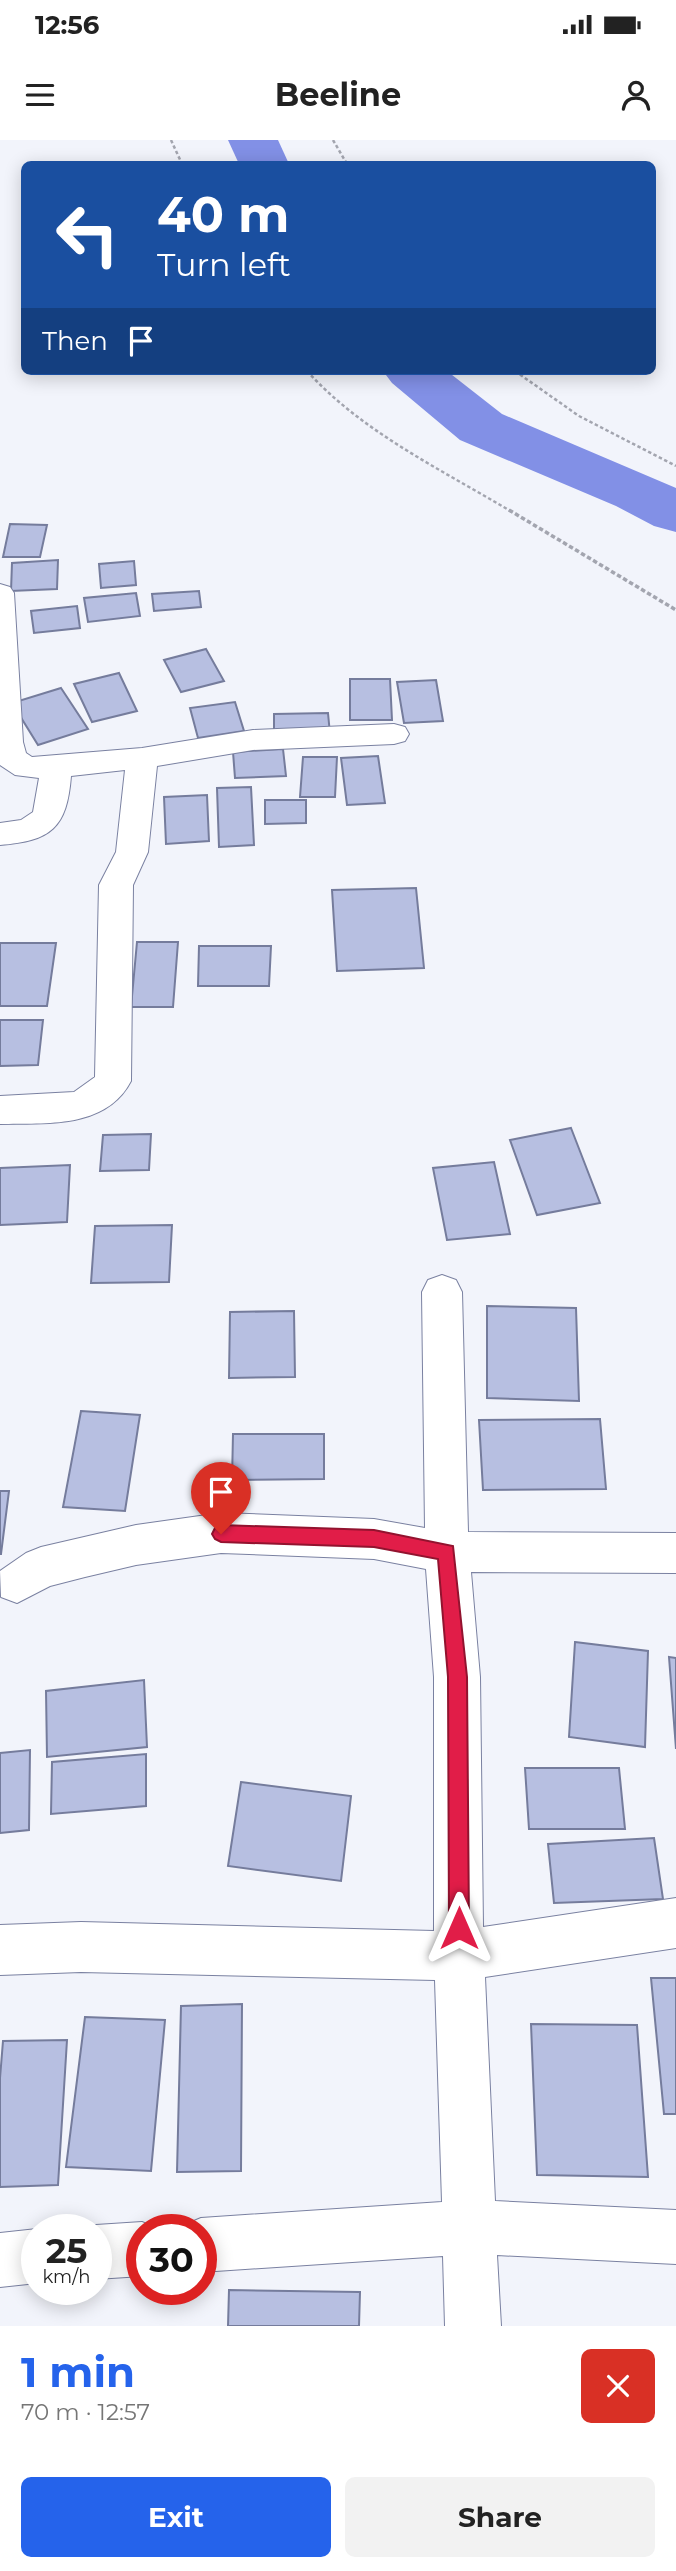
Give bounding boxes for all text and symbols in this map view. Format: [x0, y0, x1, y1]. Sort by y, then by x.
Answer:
text: 12:56 [35, 9, 99, 41]
text: Beeline [275, 75, 401, 114]
icon: menu [21, 76, 59, 114]
icon: person [617, 76, 655, 114]
text: 40 m [157, 185, 289, 244]
icon: left [42, 189, 133, 280]
text: Turn left [157, 245, 291, 284]
icon: arrive [122, 322, 160, 360]
text: Then [42, 325, 108, 357]
pin [191, 1462, 251, 1534]
icon: arrive [202, 1473, 240, 1511]
position arrow [422, 1891, 496, 1965]
speed limit sign: 30 [126, 2214, 217, 2305]
text: 25 [46, 2229, 87, 2272]
text: km/h [42, 2266, 91, 2288]
text: 1 min [21, 2346, 135, 2398]
button: close [581, 2349, 655, 2423]
text: 70 m · 12:57 [21, 2398, 150, 2426]
button: Exit [21, 2477, 331, 2557]
button: Share [345, 2477, 655, 2557]

